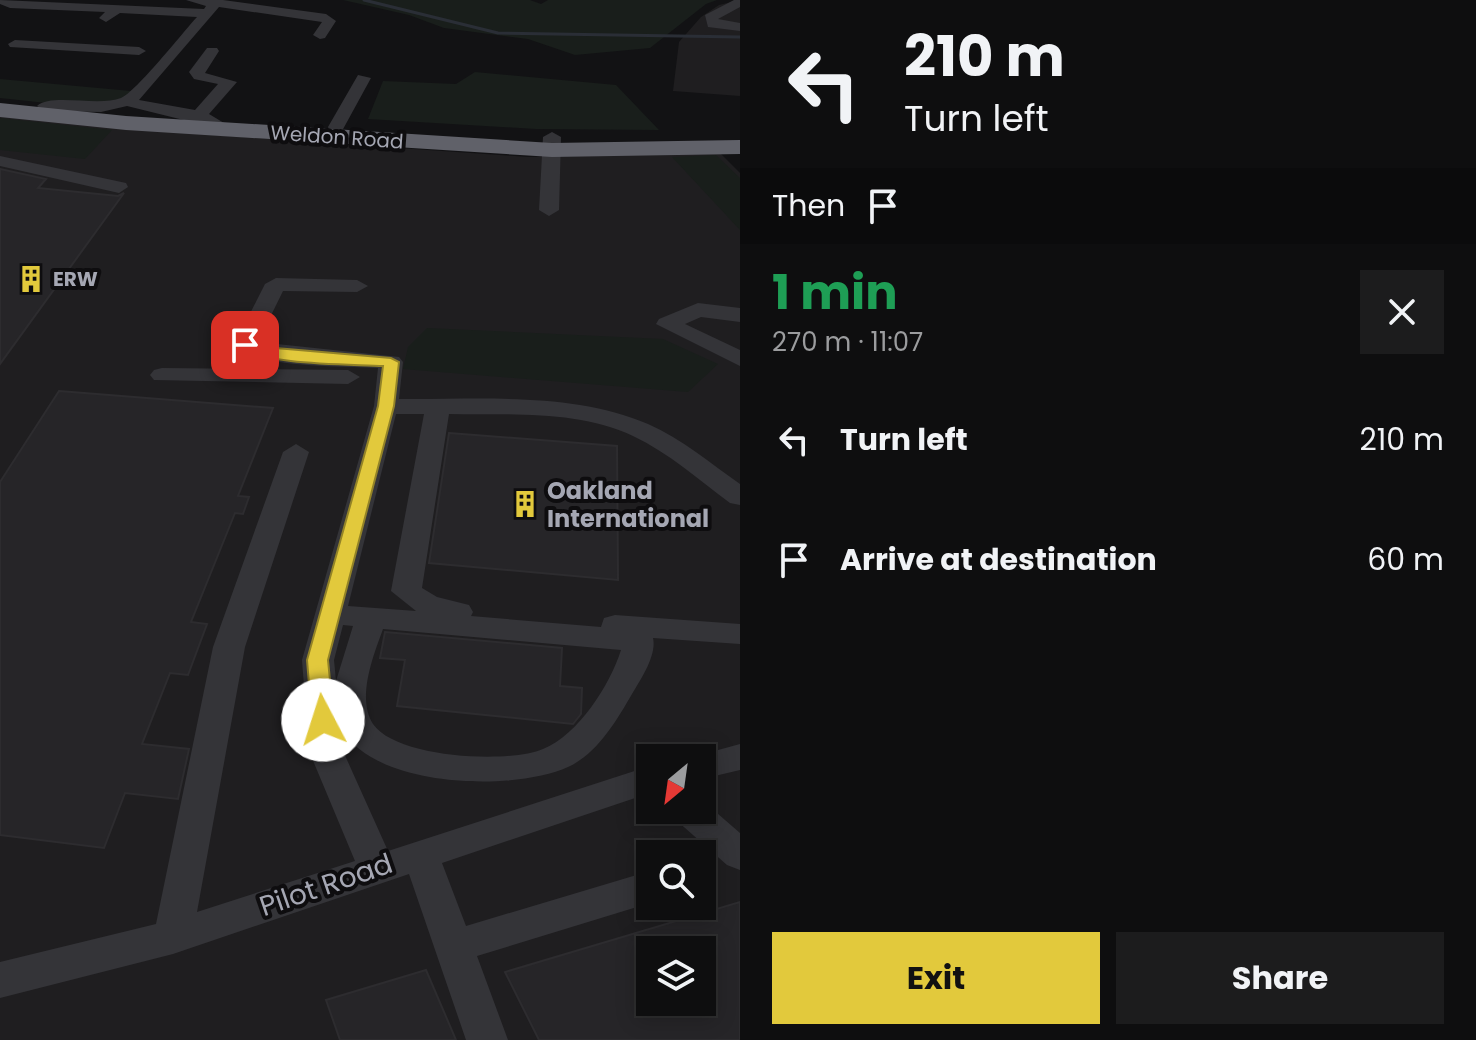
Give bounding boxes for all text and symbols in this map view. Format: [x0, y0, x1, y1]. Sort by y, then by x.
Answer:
text: 210 m [904, 17, 1065, 96]
icon: left [772, 32, 876, 136]
text: Turn left [904, 93, 1049, 144]
street label: Weldon Road [270, 118, 404, 156]
text: Then [772, 184, 845, 227]
icon: arrive [861, 184, 905, 228]
text: 1 min [772, 259, 898, 326]
building icon: ERW [16, 264, 46, 294]
place label: ERW [53, 265, 98, 293]
button: close [1360, 270, 1444, 354]
pin [211, 311, 279, 379]
icon: arrive [223, 323, 267, 367]
text: 270 m · 11:07 [772, 324, 923, 360]
icon: left [772, 418, 816, 462]
text: Turn left [840, 418, 968, 461]
text: 210 m [1359, 418, 1444, 461]
place label: Oakland International [547, 474, 709, 535]
building icon: Oakland International [510, 489, 540, 519]
icon: arrive [772, 538, 816, 582]
text: Arrive at destination [840, 538, 1157, 581]
text: 60 m [1367, 538, 1444, 581]
position arrow [281, 678, 365, 762]
north arrow [636, 744, 716, 824]
map controls [636, 744, 716, 1016]
button: search [636, 840, 716, 920]
street label: Pilot Road [254, 844, 398, 926]
button: Exit [772, 932, 1100, 1024]
button: Share [1116, 932, 1444, 1024]
button: layers [636, 936, 716, 1016]

